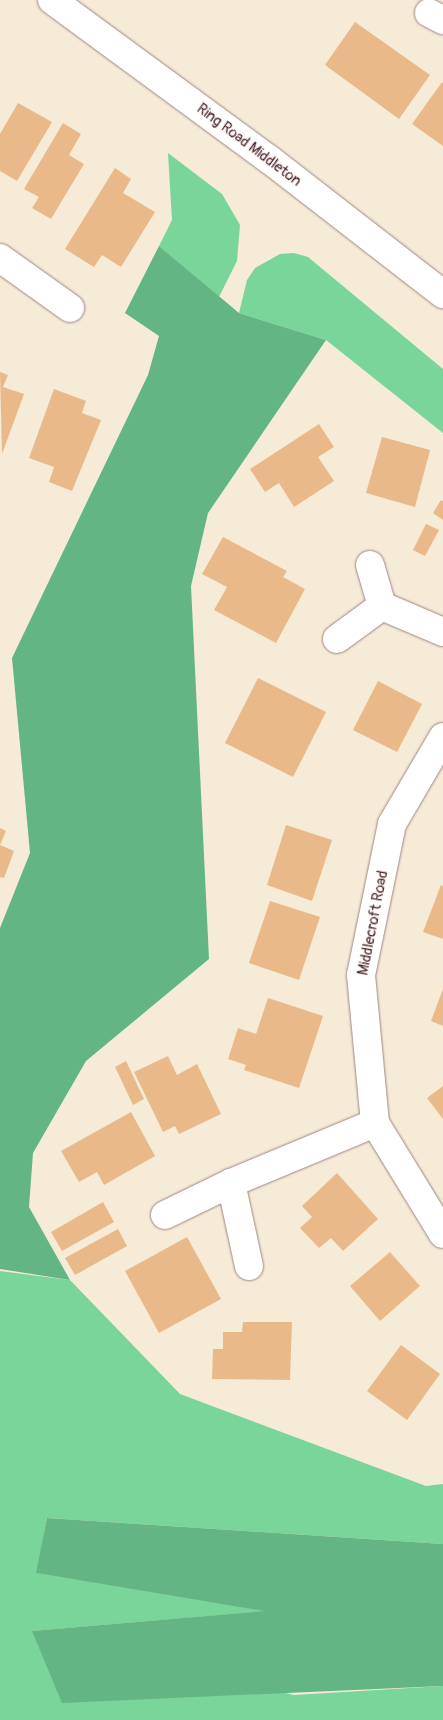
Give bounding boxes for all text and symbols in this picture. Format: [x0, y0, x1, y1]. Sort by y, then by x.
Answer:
street label: Ring Road Middleton [193, 100, 305, 190]
street label: Middlecroft Road [354, 869, 392, 977]

